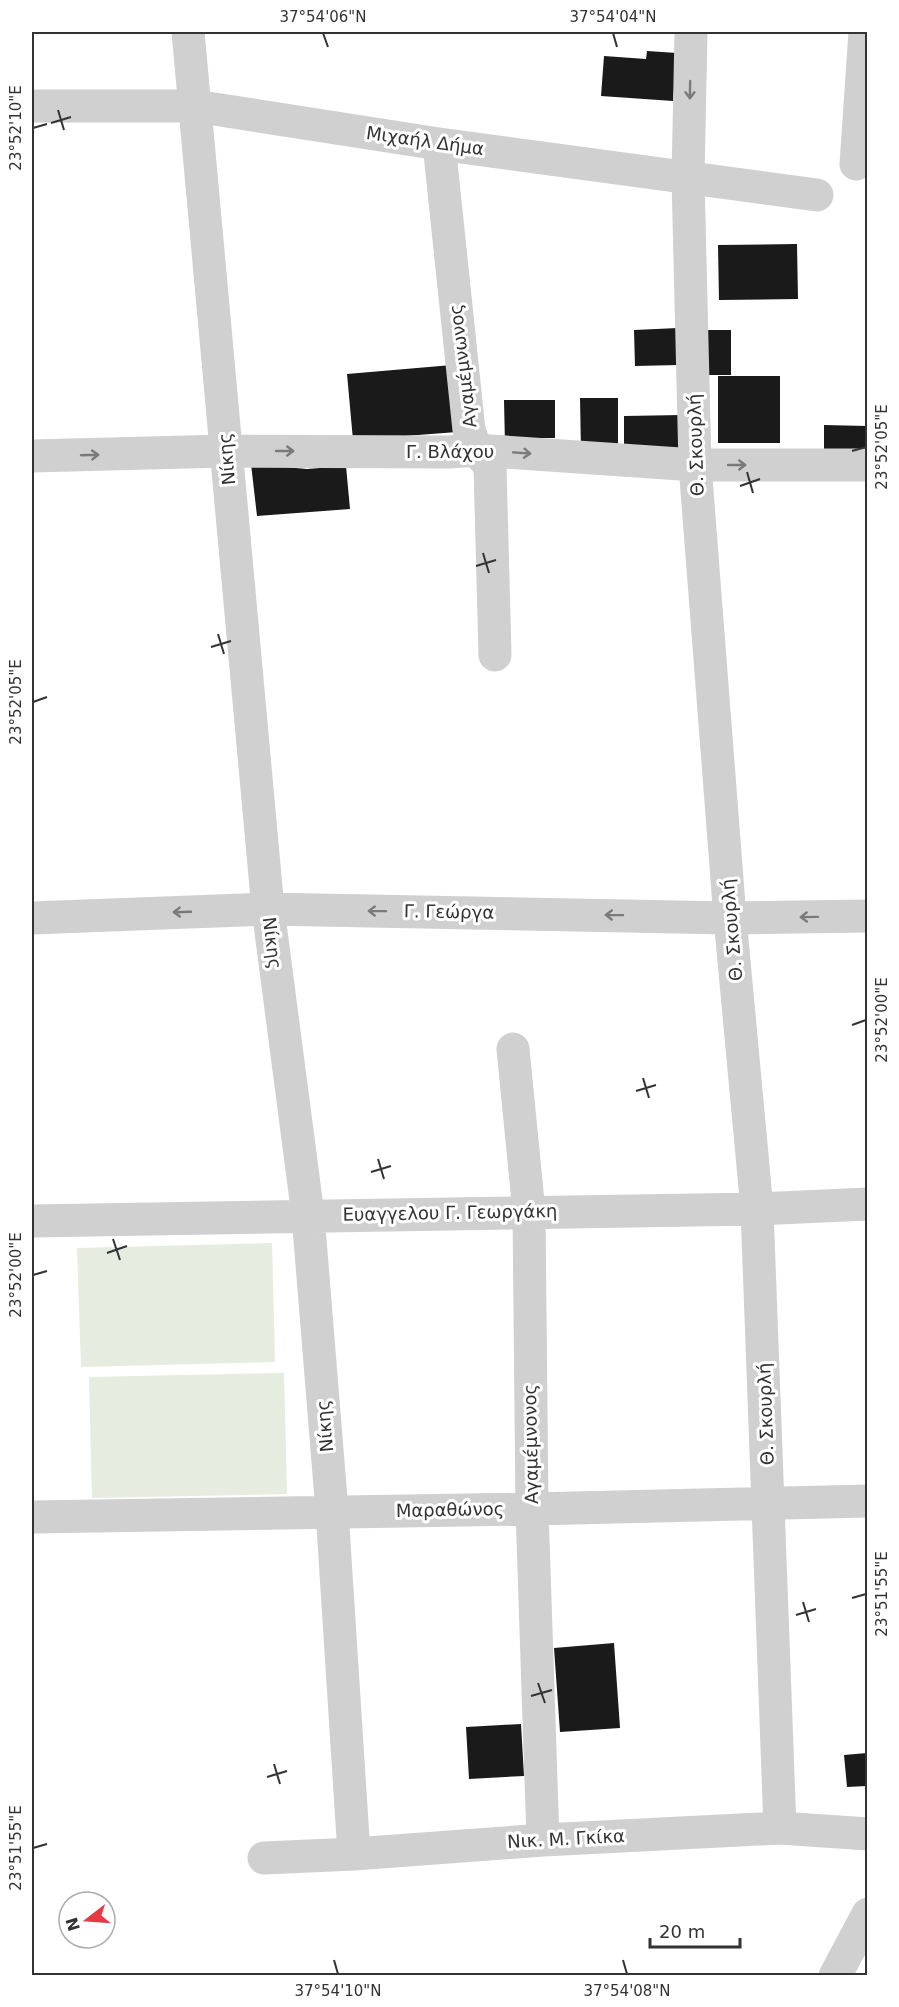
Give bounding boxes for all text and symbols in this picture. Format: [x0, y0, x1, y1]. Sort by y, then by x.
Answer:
text: 37°54'06"N [279, 8, 367, 26]
text: 37°54'04"N [569, 8, 657, 26]
one-way arrow [684, 79, 696, 99]
text: 23°52'10"E [7, 85, 25, 171]
street label: Μιχαήλ Δήμα [365, 122, 485, 159]
street label: Αγαμέμνωνος [445, 303, 480, 429]
street label: Θ. Σκουρλή [683, 393, 708, 497]
text: 23°52'05"E [873, 404, 891, 490]
street label: Νίκης [214, 432, 239, 486]
street label: Γ. Βλάχου [406, 441, 494, 462]
one-way arrow [274, 445, 294, 457]
one-way arrow [511, 448, 531, 459]
one-way arrow [79, 449, 99, 460]
one-way arrow [727, 459, 747, 471]
text: 23°52'05"E [7, 659, 25, 745]
street label: Θ. Σκουρλή [717, 878, 746, 982]
street label: Γ. Γεώργα [404, 900, 494, 923]
one-way arrow [368, 905, 388, 917]
one-way arrow [173, 907, 193, 918]
one-way arrow [605, 910, 625, 921]
one-way arrow [800, 911, 820, 922]
street label: Νίκης [259, 916, 286, 970]
text: 23°52'00"E [873, 977, 891, 1063]
street label: Ευαγγελου Γ. Γεωργάκη [342, 1200, 558, 1225]
text: 23°52'00"E [7, 1232, 25, 1318]
street label: Θ. Σκουρλή [753, 1362, 778, 1466]
street label: Αγαμέμνονος [519, 1384, 542, 1504]
street label: Νίκης [312, 1399, 337, 1453]
street label: Μαραθώνος [396, 1498, 504, 1521]
text: 23°51'55"E [873, 1551, 891, 1637]
text: 23°51'55"E [7, 1805, 25, 1891]
street label: Νικ. Μ. Γκίκα [507, 1825, 625, 1852]
north arrow [57, 1890, 117, 1950]
scale bar [650, 1911, 740, 1949]
text: N [62, 1915, 84, 1933]
text: 20 m [659, 1921, 705, 1942]
text: 37°54'10"N [294, 1982, 382, 2000]
text: 37°54'08"N [583, 1982, 671, 2000]

